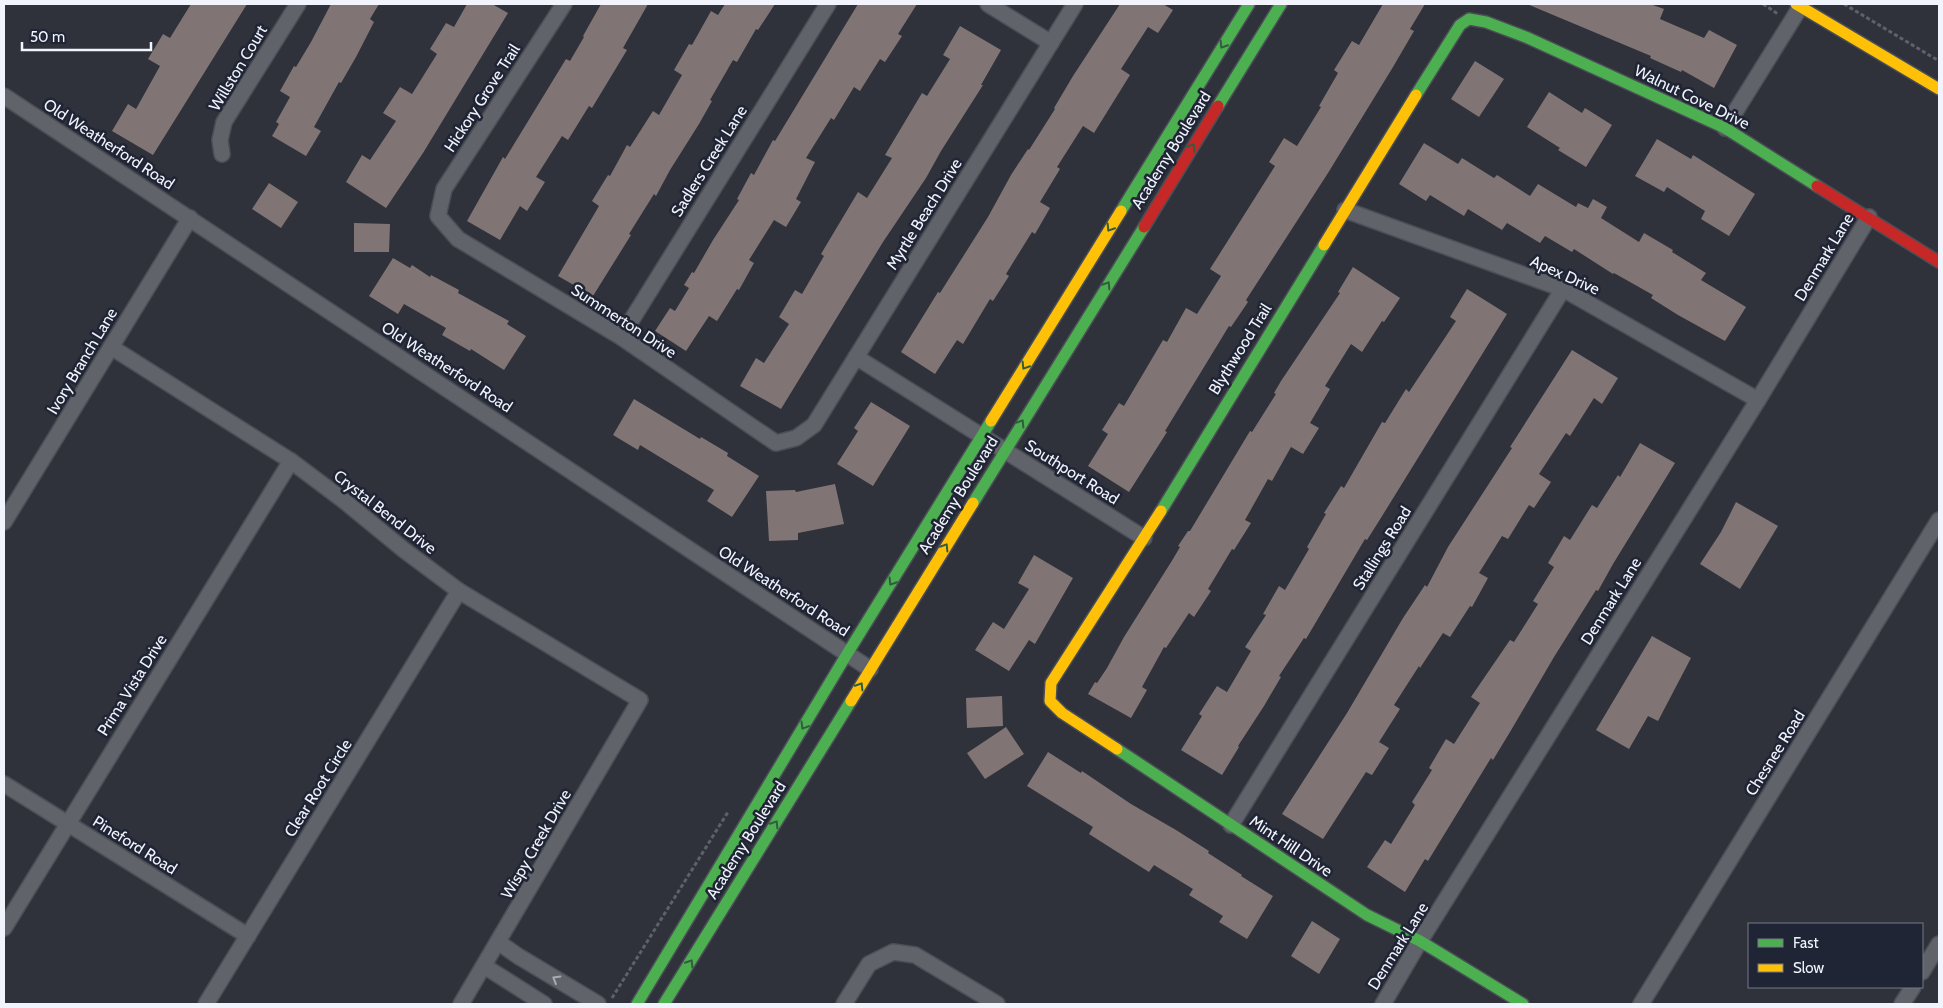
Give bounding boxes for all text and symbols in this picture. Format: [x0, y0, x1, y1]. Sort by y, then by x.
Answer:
scale bar [22, 20, 151, 52]
street label: Willston Court [205, 21, 271, 114]
text: 50 m [30, 28, 65, 46]
street label: Hickory Grove Trail [440, 40, 524, 155]
one-way arrow [1220, 40, 1230, 49]
street label: Walnut Cove Drive [1631, 61, 1753, 133]
street label: Academy Boulevard [1127, 88, 1215, 212]
street label: Old Weatherford Road [40, 95, 178, 193]
street label: Sadlers Creek Lane [667, 102, 751, 220]
one-way arrow [1186, 143, 1196, 152]
street label: Myrtle Beach Drive [882, 155, 966, 273]
street label: Denmark Lane [1790, 210, 1858, 304]
one-way arrow [1107, 223, 1117, 232]
street label: Apex Drive [1527, 251, 1603, 299]
street label: Summerton Drive [568, 280, 680, 362]
one-way arrow [1100, 281, 1110, 290]
street label: Blythwood Trail [1204, 300, 1276, 398]
street label: Ivory Branch Lane [43, 304, 121, 418]
street label: Old Weatherford Road [378, 318, 516, 416]
one-way arrow [1021, 361, 1031, 370]
one-way arrow [1015, 420, 1025, 429]
street label: Academy Boulevard [914, 433, 1002, 557]
street label: Southport Road [1022, 436, 1122, 508]
street label: Crystal Bend Drive [330, 466, 440, 558]
street label: Stallings Road [1349, 503, 1415, 593]
street label: Old Weatherford Road [715, 542, 853, 640]
one-way arrow [939, 544, 948, 553]
street label: Denmark Lane [1577, 554, 1645, 648]
one-way arrow [888, 576, 898, 585]
street label: Prima Vista Drive [93, 631, 171, 739]
one-way arrow [853, 682, 863, 691]
street label: Chesnee Road [1741, 707, 1809, 799]
one-way arrow [801, 720, 811, 729]
street label: Clear Root Circle [280, 736, 356, 840]
street label: Academy Boulevard [702, 778, 790, 902]
street label: Wispy Creek Drive [497, 786, 575, 902]
street label: Mint Hill Drive [1246, 811, 1336, 881]
street label: Pineford Road [89, 812, 181, 878]
one-way arrow [768, 821, 778, 830]
street label: Denmark Lane [1364, 899, 1432, 993]
legend [1748, 923, 1923, 988]
text: Fast [1793, 934, 1818, 952]
one-way arrow [683, 959, 693, 968]
text: Slow [1793, 959, 1824, 977]
one-way arrow [552, 976, 561, 986]

